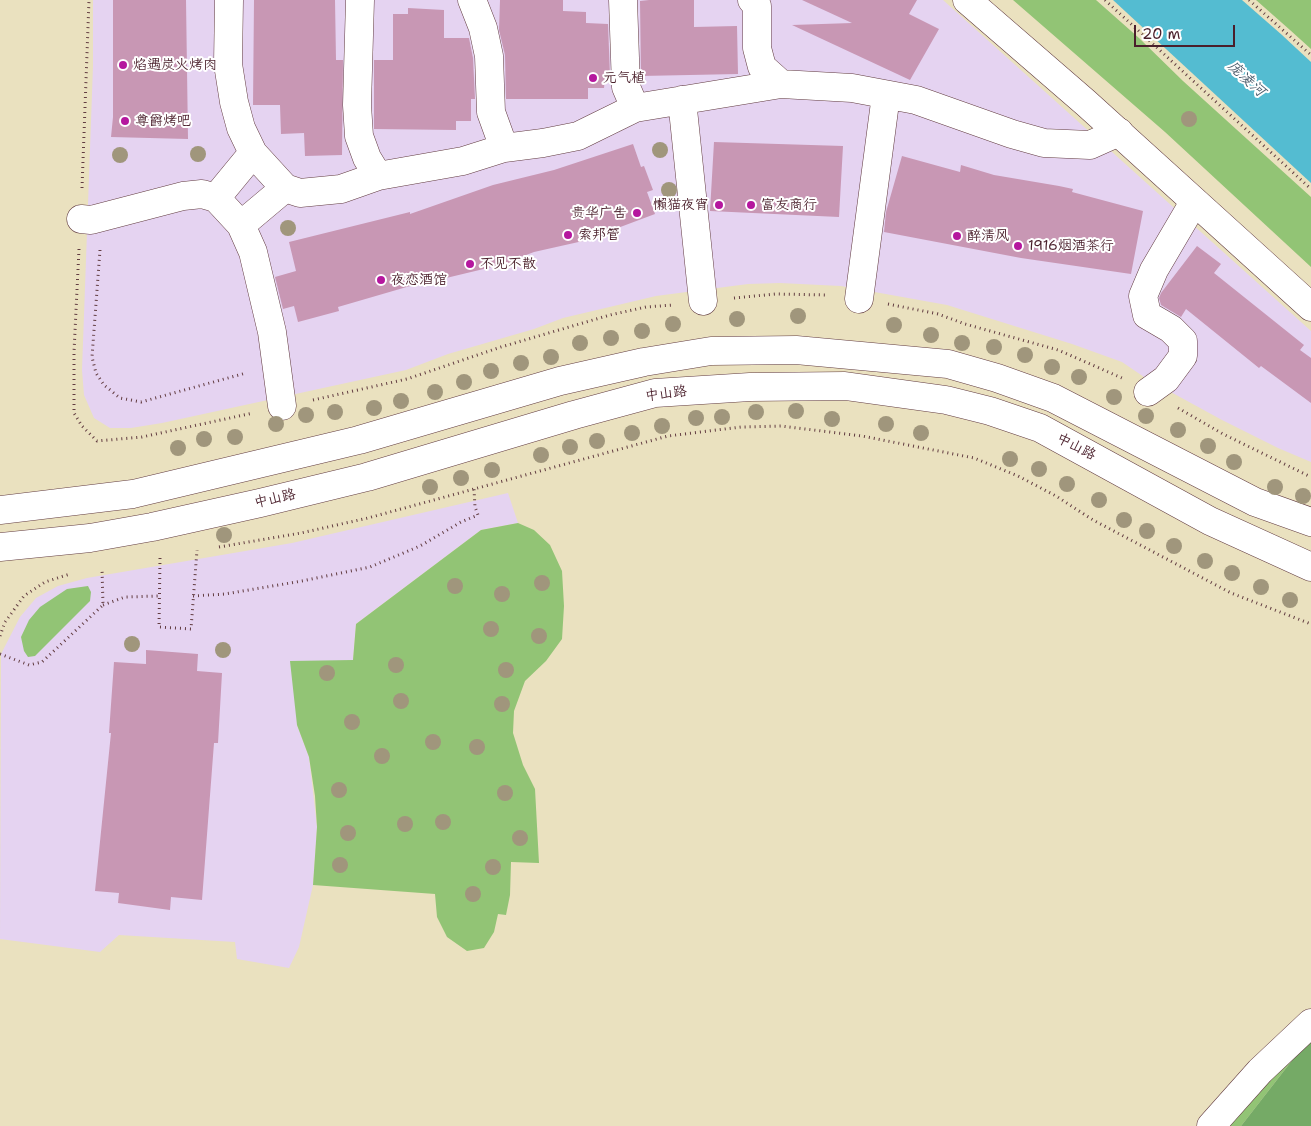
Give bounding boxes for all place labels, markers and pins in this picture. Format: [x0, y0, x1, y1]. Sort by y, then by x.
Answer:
place label: 焰遇炭火烤肉 [133, 57, 217, 73]
marker: 焰遇炭火烤肉 [117, 59, 129, 71]
place label: 元气植 [603, 70, 645, 86]
marker: 元气植 [587, 72, 599, 84]
place label: 尊爵烤吧 [135, 113, 191, 129]
marker: 尊爵烤吧 [119, 115, 131, 127]
place label: 懒猫夜宵 [653, 197, 709, 213]
place label: 富友商行 [761, 197, 817, 213]
marker: 懒猫夜宵 [713, 199, 725, 211]
marker: 富友商行 [745, 199, 757, 211]
place label: 贵华广告 [571, 205, 627, 221]
marker: 贵华广告 [631, 207, 643, 219]
place label: 索邦管 [578, 227, 620, 243]
place label: 醉清风 [967, 228, 1009, 244]
marker: 索邦管 [562, 229, 574, 241]
marker: 醉清风 [951, 230, 963, 242]
place label: 1916烟酒茶行 [1028, 238, 1114, 254]
marker: 1916烟酒茶行 [1012, 240, 1024, 252]
place label: 不见不散 [480, 256, 536, 272]
marker: 不见不散 [464, 258, 476, 270]
place label: 夜恋酒馆 [391, 272, 447, 288]
marker: 夜恋酒馆 [375, 274, 387, 286]

